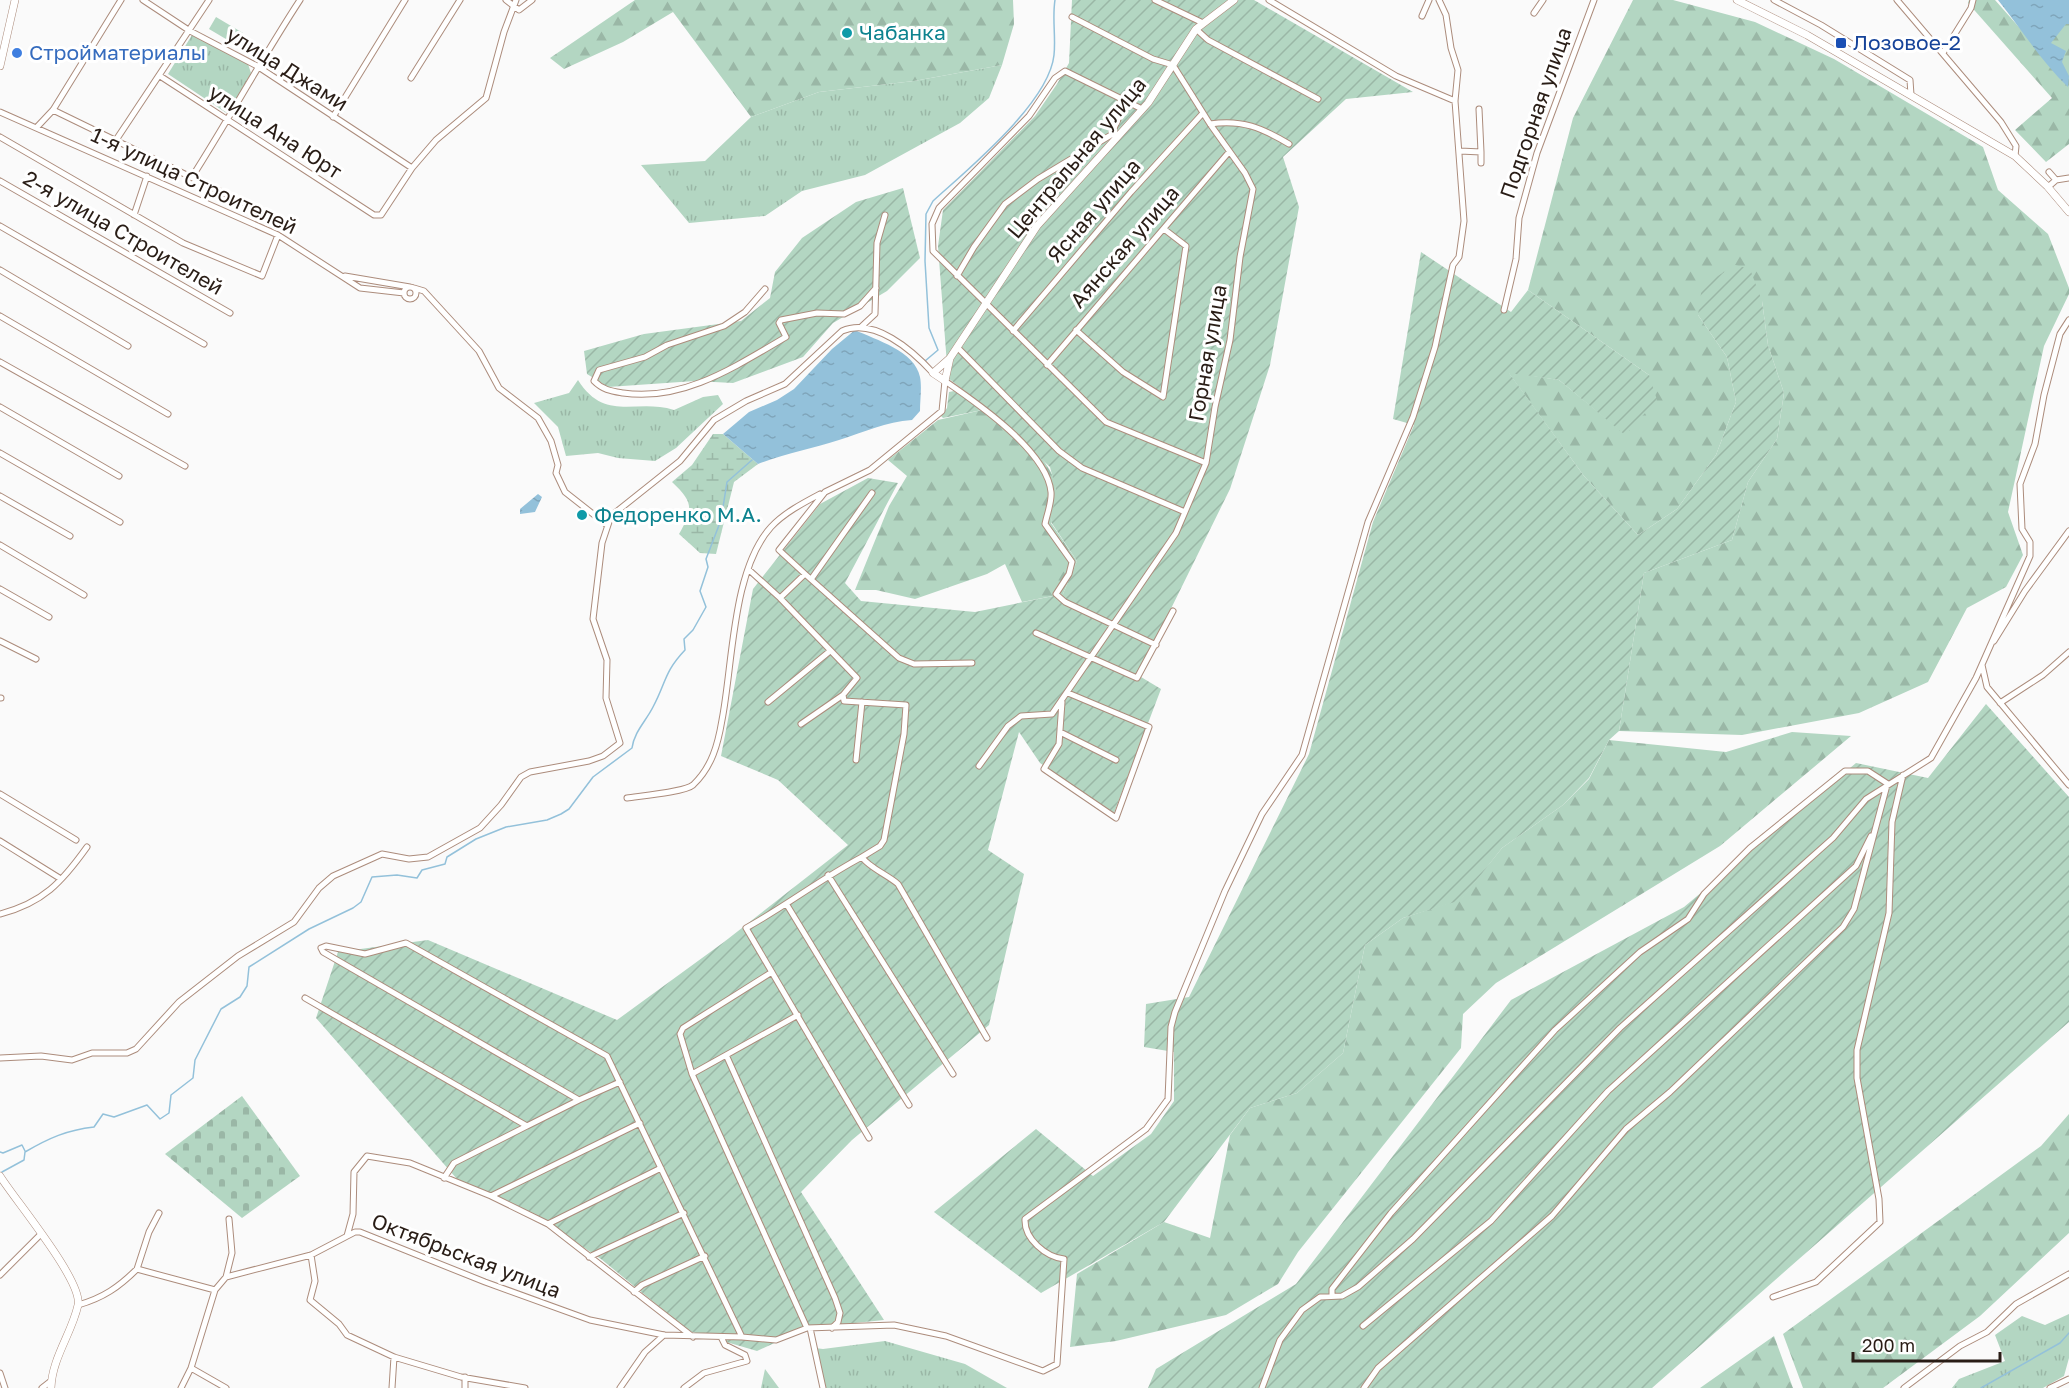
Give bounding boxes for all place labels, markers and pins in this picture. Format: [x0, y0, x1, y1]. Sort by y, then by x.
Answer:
place label: Чабанка [859, 19, 946, 45]
marker: Чабанка [840, 26, 854, 40]
place label: Лозовое-2 [1853, 29, 1961, 55]
marker: Лозовое-2 [1834, 36, 1848, 50]
place label: Стройматериалы [29, 39, 206, 65]
marker: Стройматериалы [10, 46, 24, 60]
place label: Федоренко М.А. [594, 501, 762, 527]
marker: Федоренко М.А. [575, 508, 589, 522]

